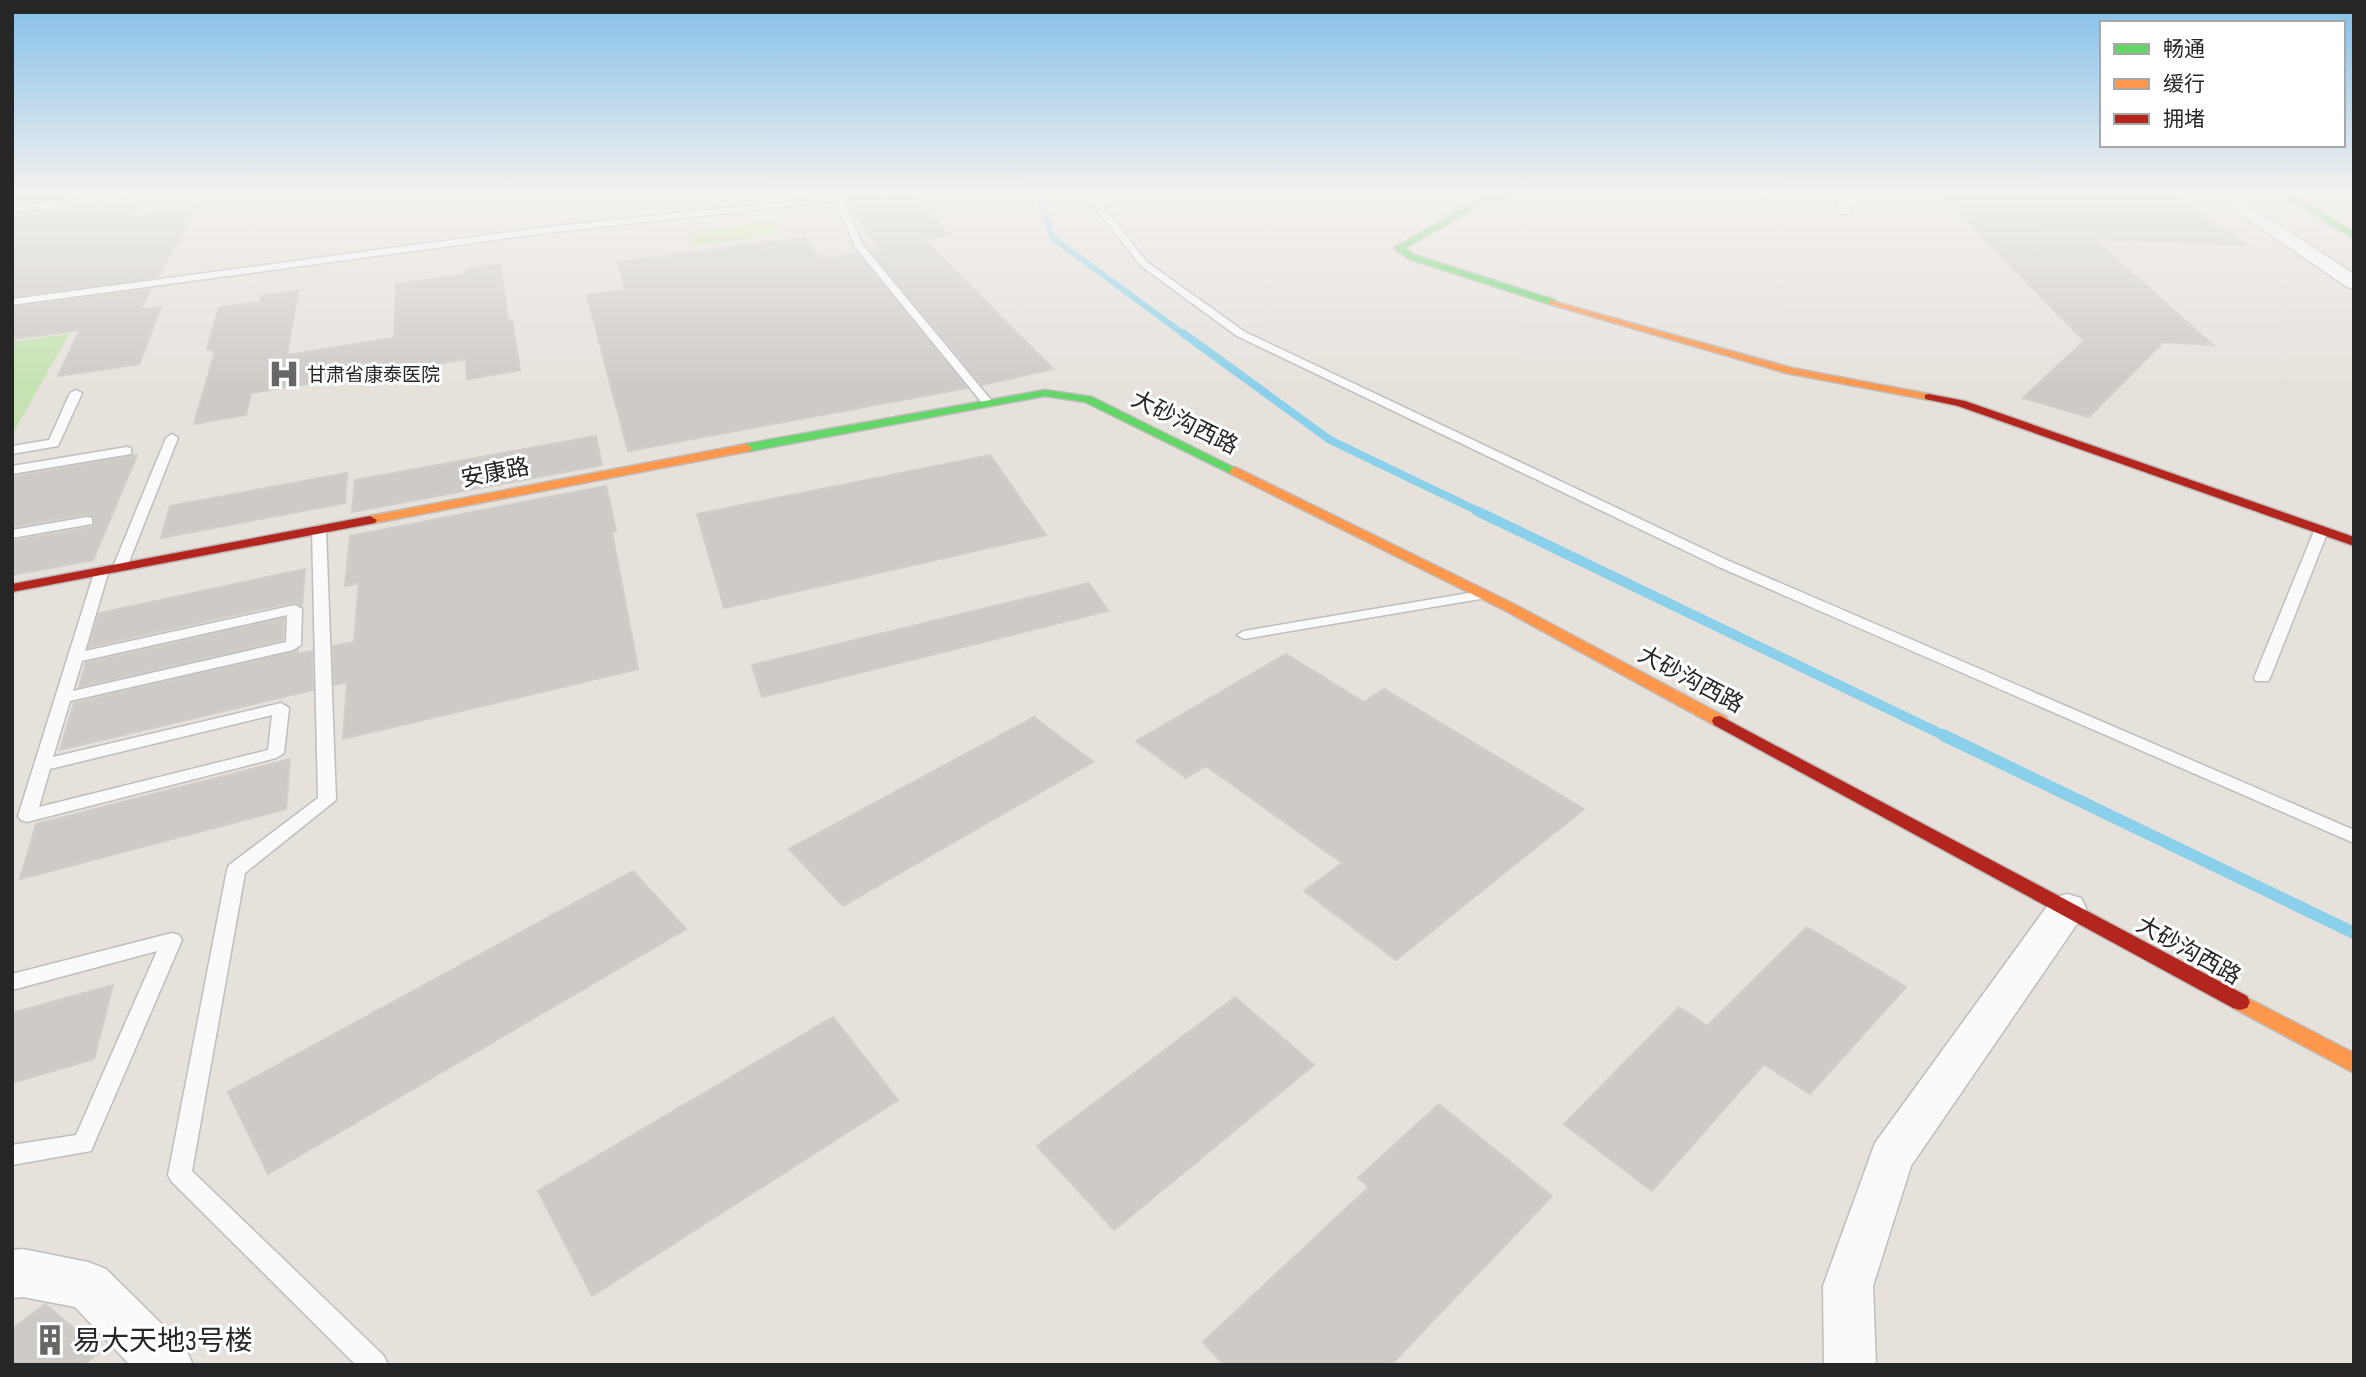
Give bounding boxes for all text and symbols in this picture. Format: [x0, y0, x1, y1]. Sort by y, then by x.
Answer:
legend [2100, 21, 2345, 147]
text: 畅通 [2163, 37, 2205, 62]
text: 缓行 [2163, 72, 2205, 97]
text: 拥堵 [2163, 107, 2205, 132]
hospital icon: 甘肃省康泰医院 [267, 357, 301, 391]
place label: 甘肃省康泰医院 [307, 364, 440, 387]
street label: 大砂沟西路 [1127, 385, 1242, 461]
street label: 安康路 [459, 453, 532, 493]
street label: 大砂沟西路 [1633, 641, 1748, 719]
street label: 大砂沟西路 [2131, 911, 2246, 991]
building icon: 易大天地3号楼 [33, 1323, 67, 1357]
place label: 易大天地3号楼 [73, 1325, 253, 1358]

